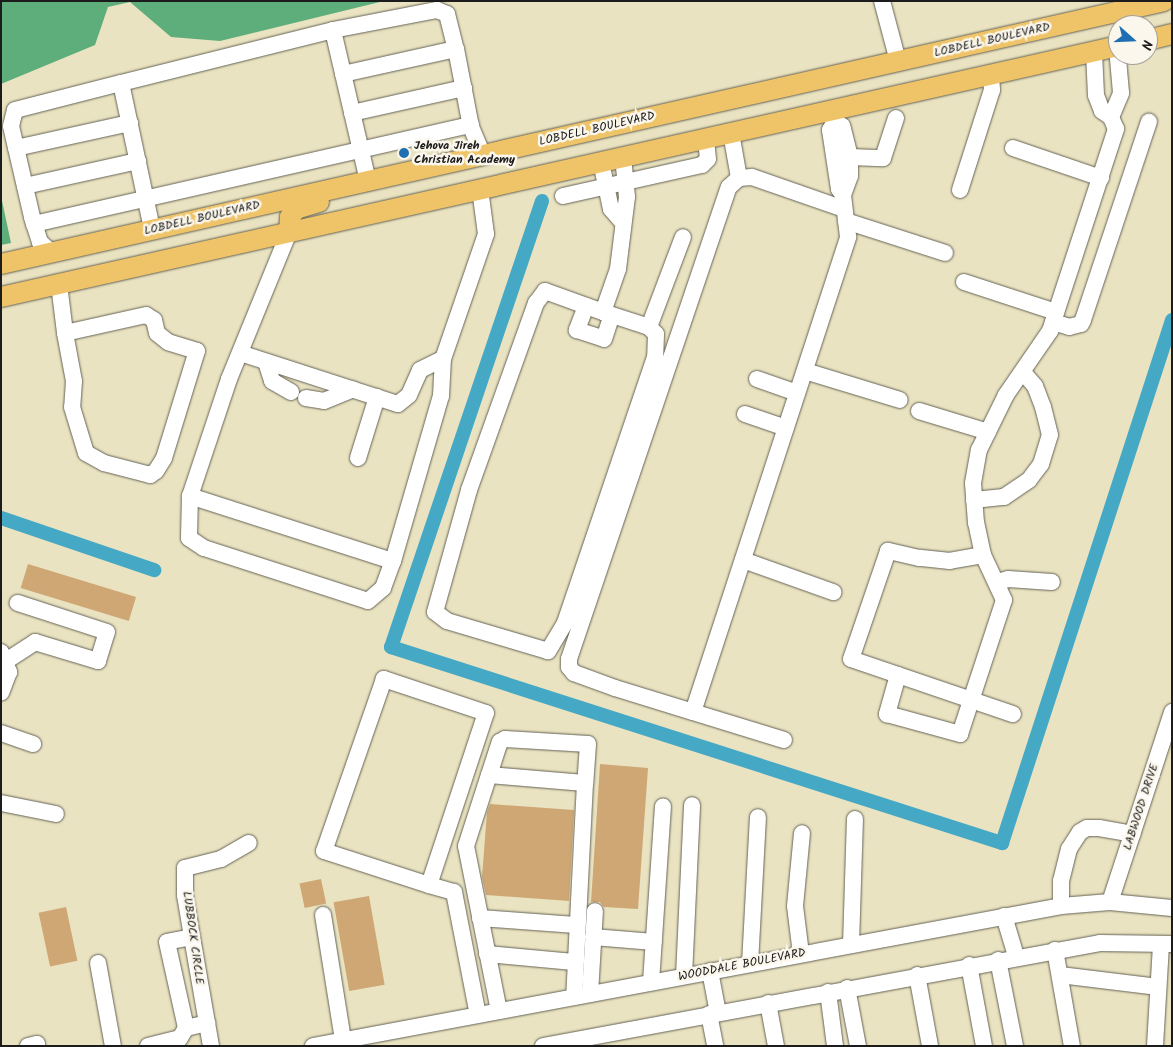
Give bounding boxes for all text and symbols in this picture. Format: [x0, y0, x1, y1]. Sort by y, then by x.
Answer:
north arrow [1108, 15, 1158, 65]
street label: LOBDELL BOULEVARD [933, 20, 1051, 60]
text: N [1134, 37, 1158, 53]
street label: LOBDELL BOULEVARD [538, 109, 656, 149]
place label: Jehova Jireh Christian Academy [414, 139, 515, 167]
marker: Jehova Jireh Christian Academy [398, 147, 410, 159]
street label: LOBDELL BOULEVARD [143, 198, 261, 238]
street label: LABWOOD DRIVE [1120, 762, 1162, 852]
street label: LUBBOCK CIRCLE [179, 890, 207, 986]
street label: WOODDALE BOULEVARD [677, 946, 807, 984]

